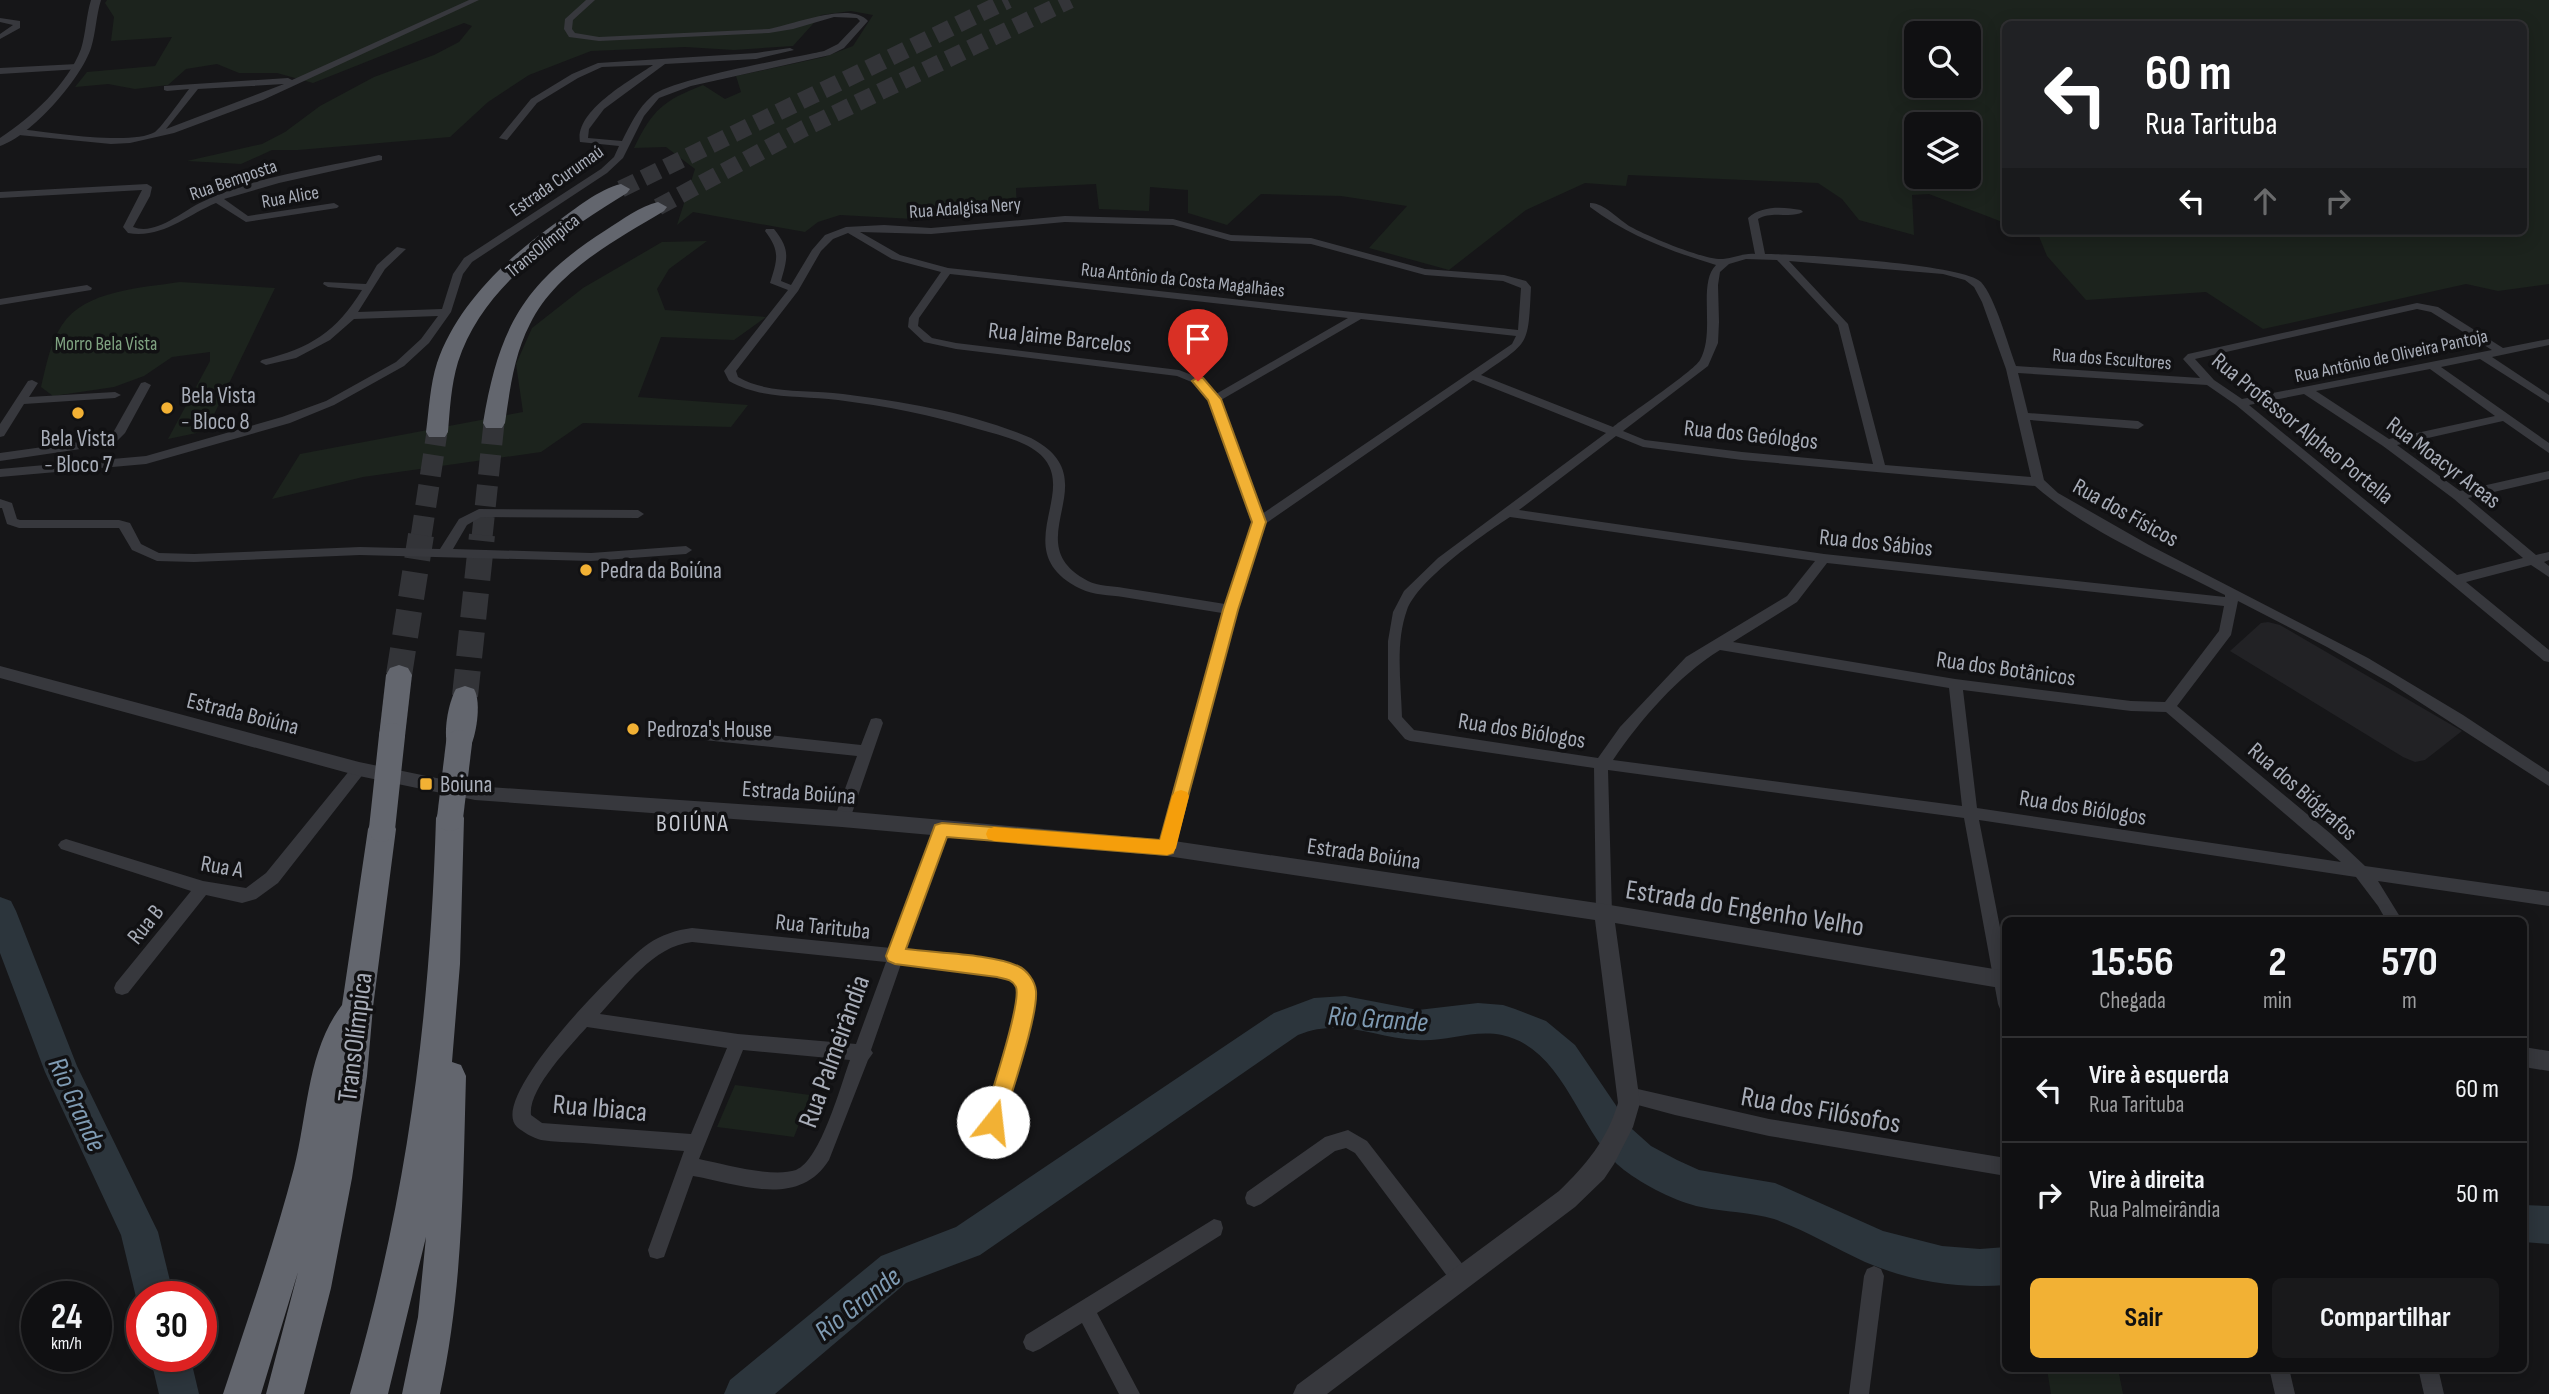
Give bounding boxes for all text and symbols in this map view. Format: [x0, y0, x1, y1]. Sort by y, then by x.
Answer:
map controls [1904, 21, 1981, 189]
button: search [1904, 21, 1981, 98]
text: 60 m [2145, 45, 2232, 104]
icon: left [2030, 49, 2121, 140]
text: Rua Tarituba [2145, 105, 2278, 144]
button: layers [1904, 112, 1981, 189]
street label: Estrada Curumaú [506, 141, 608, 222]
street label: Rua Bemposta [187, 155, 280, 206]
street label: Rua Alice [260, 181, 321, 214]
icon: left [2173, 182, 2211, 220]
icon: ahead [2246, 182, 2284, 220]
icon: right [2319, 182, 2357, 220]
street label: Rua Adalgisa Nery [908, 193, 1023, 224]
street label: TransOlímpica [501, 209, 585, 283]
street label: Rua Antônio da Costa Magalhães [1080, 258, 1286, 303]
pin [1168, 309, 1228, 381]
street label: Rua Jaime Barcelos [987, 317, 1133, 359]
icon: arrive [1179, 320, 1217, 358]
street label: Rua Antônio de Oliveira Pantoja [2293, 325, 2490, 388]
park label: Morro Bela Vista [55, 333, 157, 356]
street label: Rua dos Escultores [2051, 344, 2173, 375]
street label: Rua Professor Alpheo Portella [2206, 347, 2399, 511]
place label: Bela Vista - Bloco 8 [181, 382, 256, 436]
marker: Bela Vista - Bloco 8 [159, 400, 175, 416]
marker: Bela Vista - Bloco 7 [70, 405, 86, 421]
street label: Rua Moacyr Areas [2381, 411, 2506, 515]
street label: Rua dos Geólogos [1682, 414, 1819, 456]
place label: Bela Vista - Bloco 7 [41, 425, 115, 479]
street label: Rua dos Físicos [2068, 472, 2183, 553]
street label: Rua dos Sábios [1818, 523, 1934, 563]
place label: Pedra da Boiúna [600, 557, 722, 585]
marker: Pedra da Boiúna [578, 562, 594, 578]
street label: Rua dos Botânicos [1934, 645, 2077, 693]
street label: Estrada Boiúna [184, 687, 302, 741]
street label: Rua dos Biólogos [1456, 707, 1588, 755]
place label: Pedroza's House [647, 716, 772, 744]
marker: Pedroza's House [625, 721, 641, 737]
street label: Rua dos Biógrafos [2242, 737, 2363, 847]
place label: Boiuna [440, 771, 492, 799]
street label: Estrada Boiúna [741, 775, 857, 811]
marker: Boiuna [418, 776, 434, 792]
street label: Rua dos Biólogos [2017, 784, 2149, 832]
district label: BOIÚNA [656, 809, 730, 838]
street label: Estrada Boiúna [1305, 832, 1422, 876]
street label: Rua A [198, 849, 245, 884]
street label: Estrada do Engenho Velho [1623, 873, 1866, 944]
street label: Rua B [121, 899, 170, 950]
street label: Rua Tarituba [774, 908, 872, 946]
text: 15:56 [2091, 937, 2174, 988]
text: 2 [2268, 937, 2287, 988]
text: 570 [2381, 937, 2438, 988]
street label: TransOlímpica [331, 970, 380, 1104]
street label: Rua Palmeirândia [792, 971, 877, 1132]
text: Chegada [2099, 987, 2166, 1015]
text: min [2263, 987, 2292, 1015]
text: m [2402, 987, 2417, 1015]
water label: Rio Grande [1327, 1000, 1429, 1039]
water label: Rio Grande [41, 1052, 113, 1157]
text: Vire à esquerda [2089, 1060, 2229, 1091]
icon: left [2030, 1071, 2068, 1109]
text: 60 m [2455, 1074, 2499, 1105]
street label: Rua dos Filósofos [1738, 1080, 1903, 1141]
position arrow [956, 1085, 1030, 1159]
street label: Rua Ibiaca [551, 1088, 649, 1129]
text: Rua Tarituba [2089, 1091, 2184, 1119]
text: Vire à direita [2089, 1165, 2205, 1196]
icon: right [2030, 1176, 2068, 1214]
text: 50 m [2456, 1179, 2499, 1210]
text: Rua Palmeirândia [2089, 1196, 2220, 1224]
water label: Rio Grande [808, 1260, 908, 1348]
button: Sair [2030, 1278, 2258, 1358]
button: Compartilhar [2272, 1278, 2499, 1358]
speed limit sign: 30 [126, 1281, 217, 1372]
text: 24 [51, 1296, 82, 1339]
text: km/h [51, 1333, 82, 1354]

